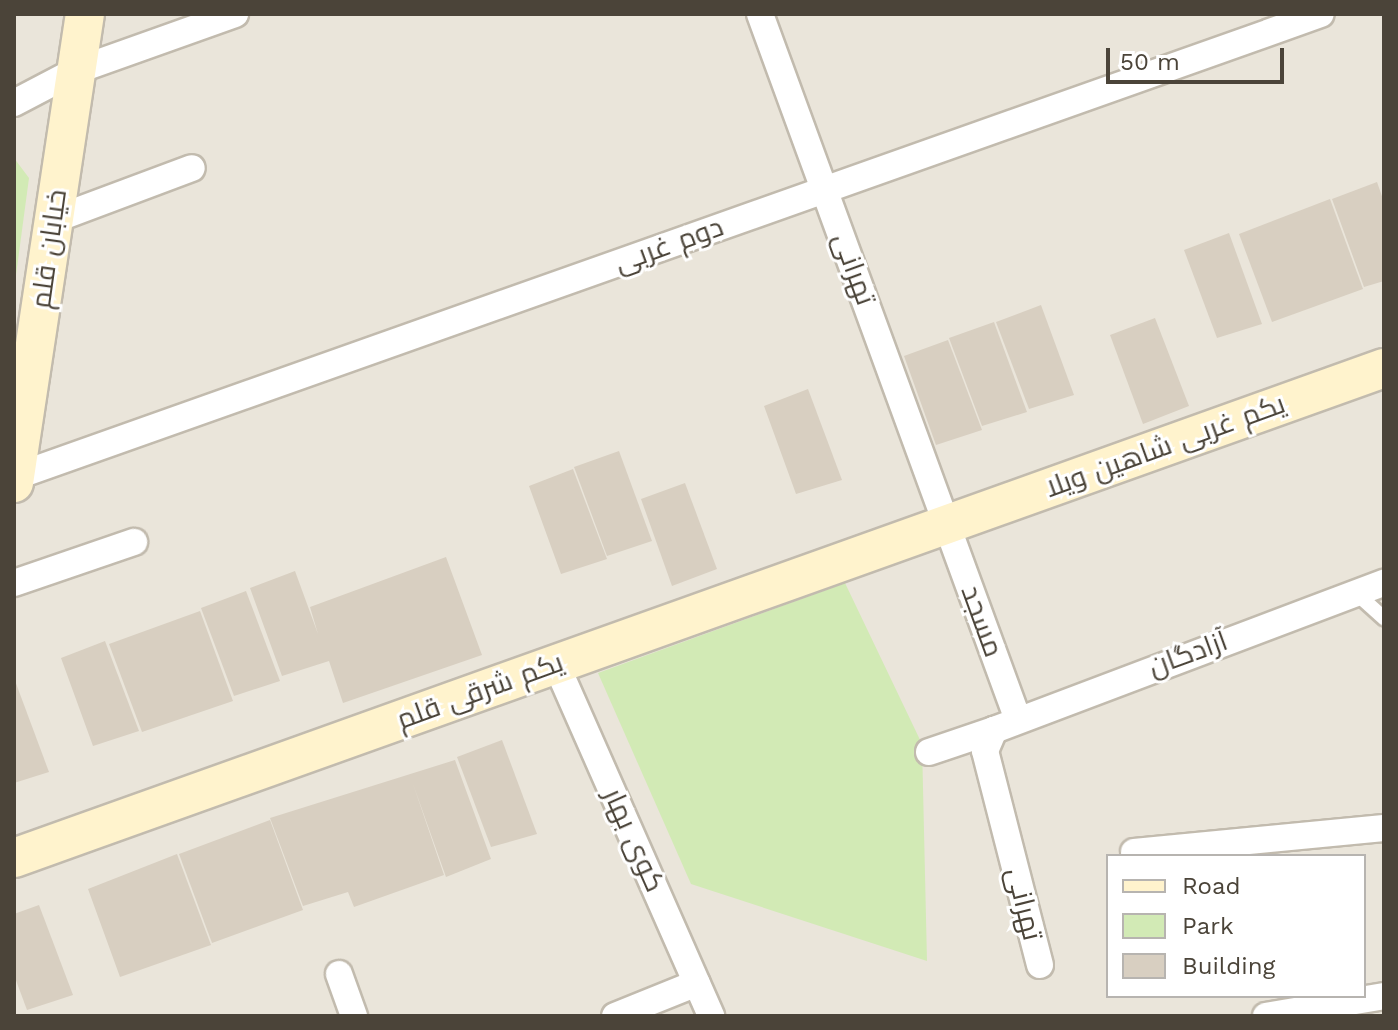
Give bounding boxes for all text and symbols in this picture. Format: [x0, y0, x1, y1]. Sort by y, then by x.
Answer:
scale bar [1110, 32, 1288, 82]
text: 50 m [1120, 48, 1180, 76]
street label: خیابان قلم [24, 187, 74, 311]
street label: دوم غربی [610, 210, 728, 280]
street label: تهرانی [826, 228, 882, 310]
street label: یکم غربی شاهین ویلا [1040, 387, 1290, 505]
street label: مسجد [954, 581, 1010, 661]
street label: آزادگان [1144, 624, 1232, 684]
street label: یکم شرقی قلم [392, 645, 568, 737]
street label: کوی بهار [596, 783, 672, 897]
legend [1106, 854, 1366, 998]
street label: تهرانی [999, 864, 1049, 944]
text: Road [1182, 872, 1241, 900]
text: Park [1182, 912, 1234, 940]
text: Building [1182, 952, 1275, 980]

